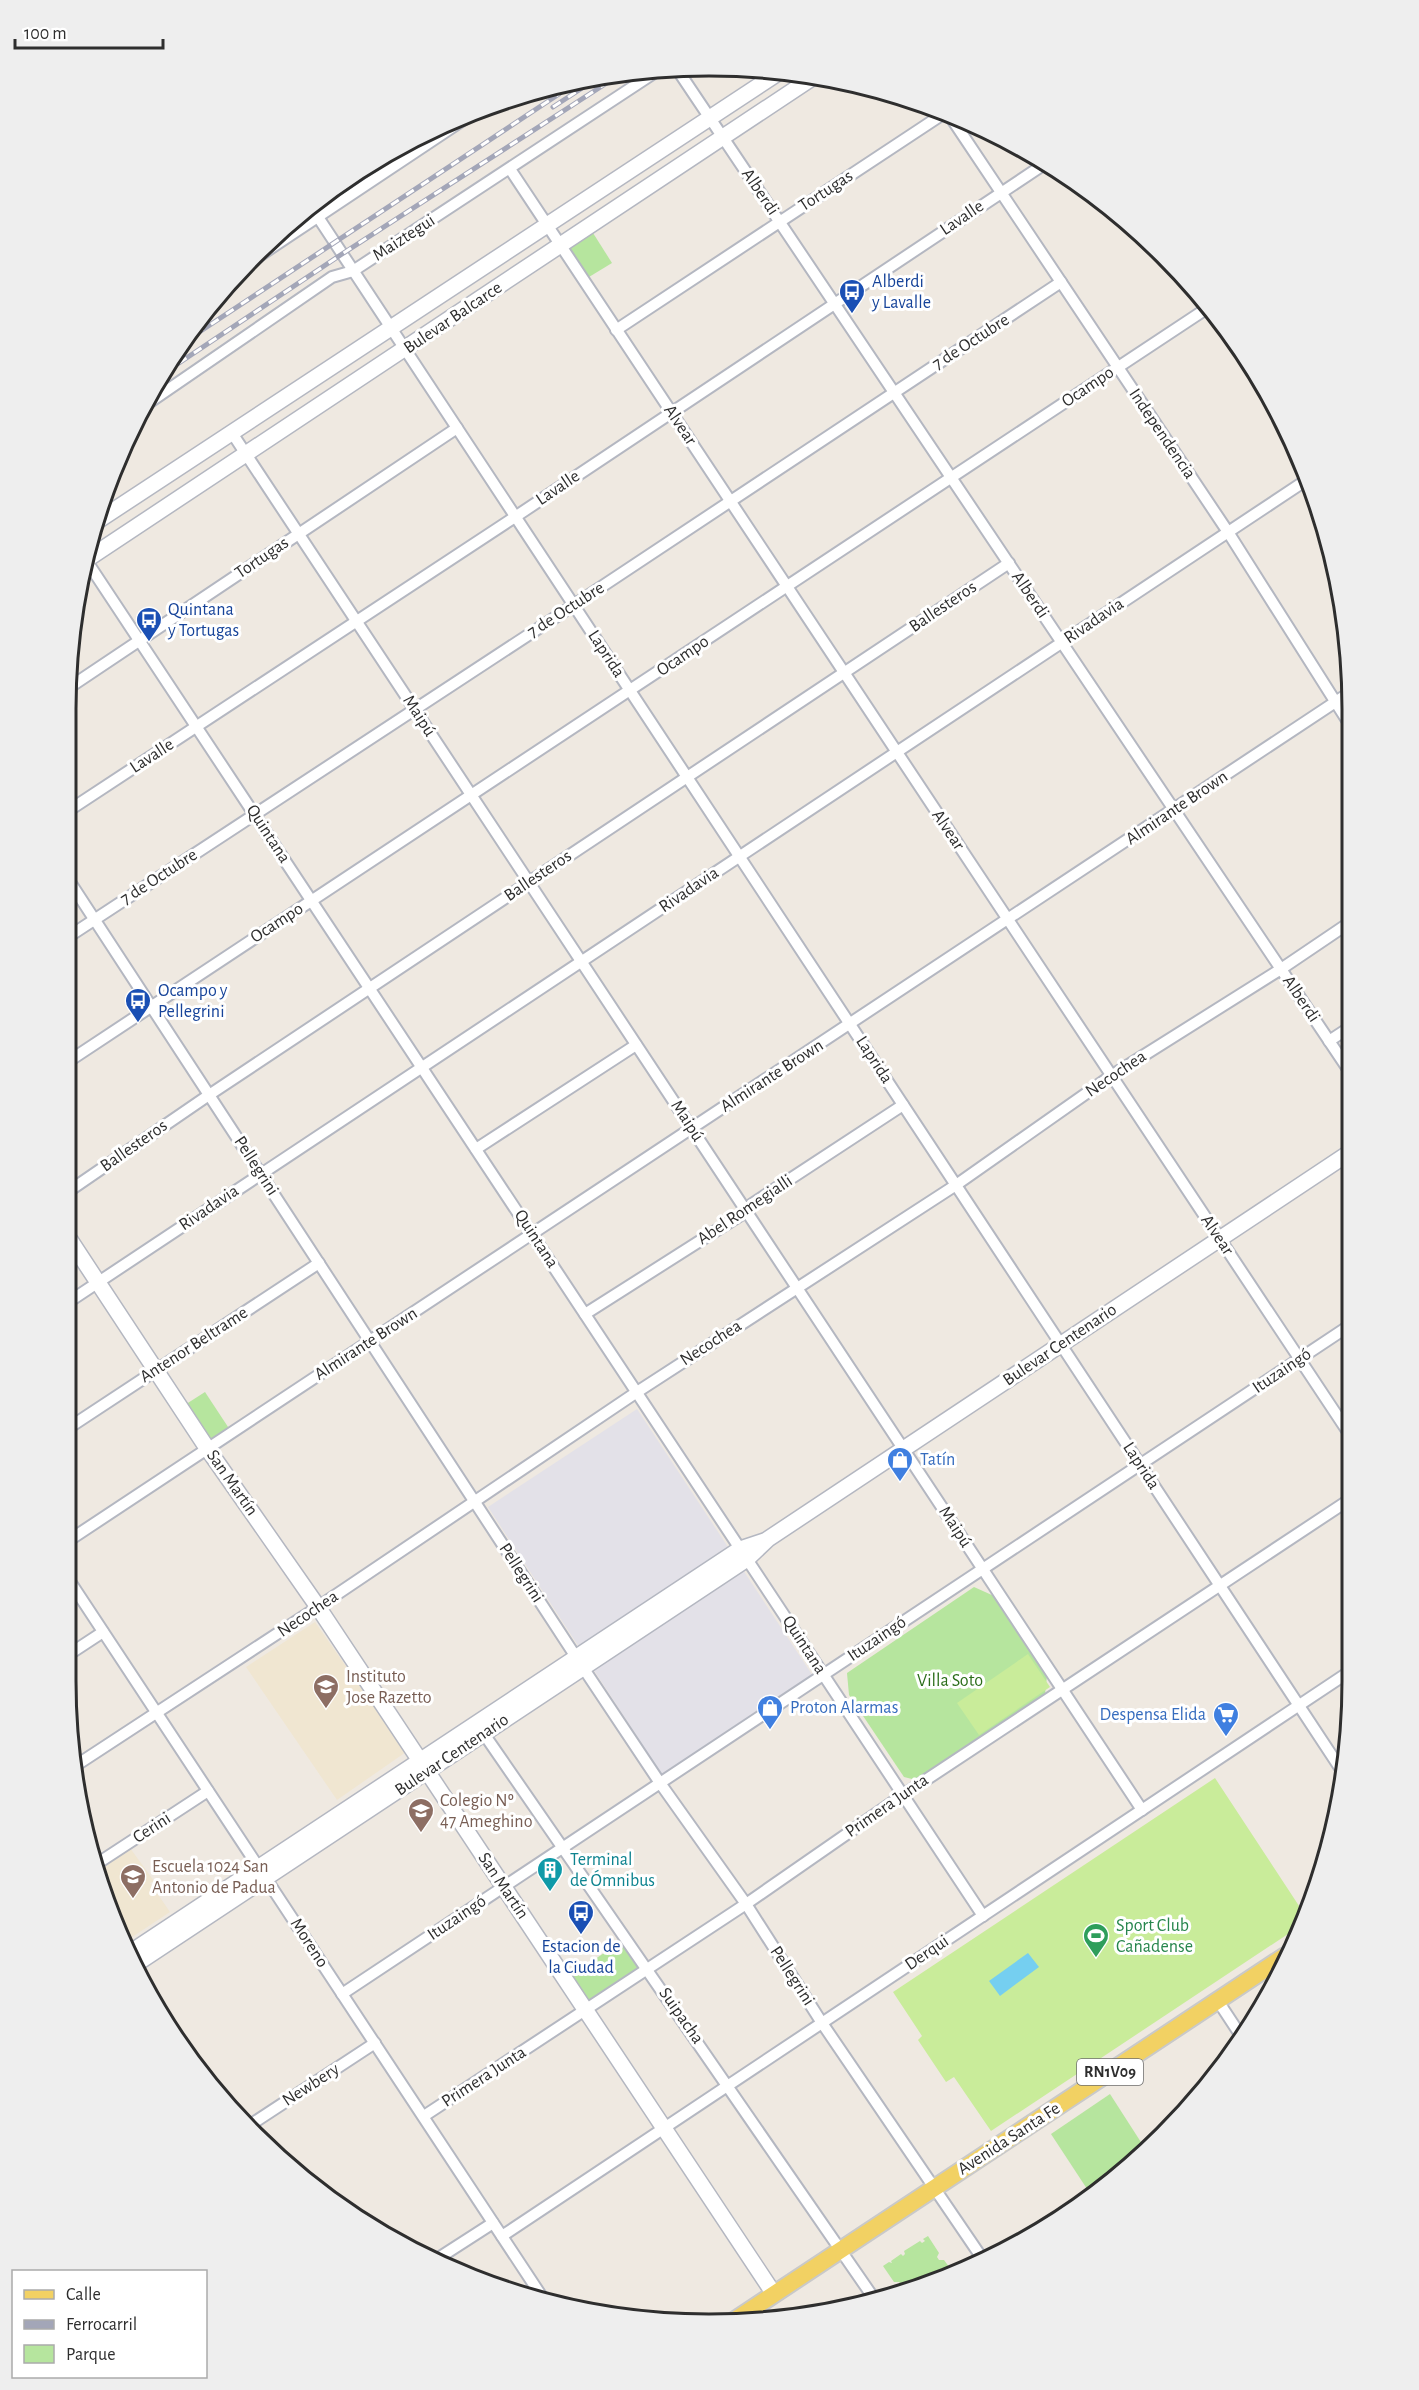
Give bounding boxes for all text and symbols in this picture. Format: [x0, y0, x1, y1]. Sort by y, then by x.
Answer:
scale bar [15, 12, 164, 50]
text: 100 m [24, 25, 67, 43]
street label: Alberdi [738, 165, 782, 219]
street label: Tortugas [796, 167, 856, 215]
street label: Lavalle [937, 197, 987, 239]
street label: Maiztegui [370, 211, 438, 265]
place label: Alberdi y Lavalle [871, 273, 931, 312]
bus stop icon: Alberdi y Lavalle [837, 277, 867, 315]
street label: Bulevar Balcarce [401, 279, 505, 357]
street label: 7 de Octubre [929, 311, 1013, 373]
street label: Ocampo [1059, 363, 1118, 411]
street label: Independencia [1125, 386, 1199, 482]
street label: Alvear [660, 402, 700, 449]
street label: Lavalle [533, 467, 583, 509]
street label: Tortugas [232, 534, 292, 582]
street label: Alberdi [1008, 568, 1052, 622]
street label: Ballesteros [906, 578, 980, 636]
street label: 7 de Octubre [524, 579, 608, 641]
street label: Rivadavia [1061, 595, 1127, 647]
place label: Quintana y Tortugas [167, 601, 239, 640]
bus stop icon: Quintana y Tortugas [134, 605, 164, 643]
street label: Laprida [584, 627, 628, 681]
street label: Ocampo [654, 632, 713, 680]
street label: Maipú [399, 692, 439, 740]
street label: Lavalle [127, 735, 177, 777]
street label: Almirante Brown [1123, 767, 1231, 849]
street label: Quintana [243, 802, 293, 866]
street label: Alvear [928, 807, 968, 854]
street label: 7 de Octubre [117, 846, 201, 908]
street label: Ballesteros [501, 847, 575, 905]
street label: Rivadavia [656, 864, 722, 916]
street label: Ocampo [247, 899, 307, 947]
street label: Alberdi [1279, 972, 1323, 1026]
place label: Ocampo y Pellegrini [158, 982, 228, 1021]
bus stop icon: Ocampo y Pellegrini [123, 986, 153, 1024]
street label: Laprida [852, 1033, 896, 1087]
street label: Almirante Brown [717, 1036, 827, 1116]
street label: Necochea [1082, 1047, 1150, 1101]
street label: Maipú [667, 1097, 707, 1145]
street label: Ballesteros [97, 1117, 171, 1175]
street label: Pellegrini [230, 1133, 282, 1199]
street label: Abel Romegialli [694, 1172, 796, 1248]
street label: Rivadavia [176, 1182, 242, 1234]
street label: Quintana [511, 1207, 561, 1271]
street label: Alvear [1197, 1212, 1237, 1259]
street label: Bulevar Centenario [1000, 1300, 1120, 1390]
street label: Antenor Beltrame [137, 1304, 251, 1386]
street label: Almirante Brown [311, 1304, 421, 1384]
street label: Necochea [677, 1317, 745, 1369]
street label: Ituzaingó [1249, 1345, 1315, 1397]
street label: Laprida [1119, 1439, 1163, 1493]
shop icon: Tatín [885, 1445, 915, 1483]
street label: San Martín [203, 1447, 261, 1519]
place label: Tatín [920, 1451, 955, 1469]
street label: Maipú [935, 1503, 975, 1551]
street label: Pellegrini [495, 1540, 547, 1606]
street label: Necochea [274, 1587, 342, 1641]
street label: Quintana [779, 1613, 829, 1677]
street label: Ituzaingó [844, 1613, 910, 1665]
place label: Instituto Jose Razetto [346, 1668, 432, 1707]
school or university icon: Instituto Jose Razetto [311, 1672, 341, 1710]
park label: Villa Soto [917, 1672, 983, 1690]
shop icon: Proton Alarmas [755, 1693, 785, 1731]
place label: Proton Alarmas [790, 1699, 898, 1717]
supermarket icon: Despensa Elida [1211, 1700, 1241, 1738]
place label: Despensa Elida [1100, 1706, 1206, 1724]
street label: Bulevar Centenario [392, 1710, 512, 1800]
street label: Primera Junta [842, 1771, 932, 1841]
place label: Colegio Nº 47 Ameghino [440, 1792, 533, 1831]
school or university icon: Colegio Nº 47 Ameghino [406, 1796, 436, 1834]
street label: Cerini [130, 1809, 174, 1847]
street label: San Martín [474, 1850, 532, 1922]
place label: Terminal de Ómnibus [570, 1851, 655, 1890]
building icon: Terminal de Ómnibus [535, 1855, 565, 1893]
place label: Escuela 1024 San Antonio de Padua [152, 1858, 276, 1897]
school or university icon: Escuela 1024 San Antonio de Padua [118, 1862, 148, 1900]
street label: Ituzaingó [424, 1892, 490, 1944]
bus stop icon: Estacion de la Ciudad [566, 1898, 596, 1936]
street label: Moreno [287, 1915, 332, 1971]
place label: Sport Club Cañadense [1116, 1917, 1193, 1956]
sports icon: Sport Club Cañadense [1081, 1921, 1111, 1959]
street label: Derqui [902, 1932, 952, 1974]
place label: Estacion de la Ciudad [541, 1938, 621, 1977]
street label: Pellegrini [766, 1943, 818, 2009]
street label: Suipacha [655, 1985, 707, 2047]
street label: Primera Junta [439, 2043, 529, 2111]
road number: RN1V09 [1077, 2059, 1143, 2085]
street label: Newbery [279, 2060, 343, 2110]
street label: Avenida Santa Fe [955, 2099, 1063, 2179]
legend [12, 2270, 207, 2378]
text: Calle [66, 2286, 101, 2304]
text: Ferrocarril [66, 2316, 137, 2334]
text: Parque [66, 2346, 115, 2364]

